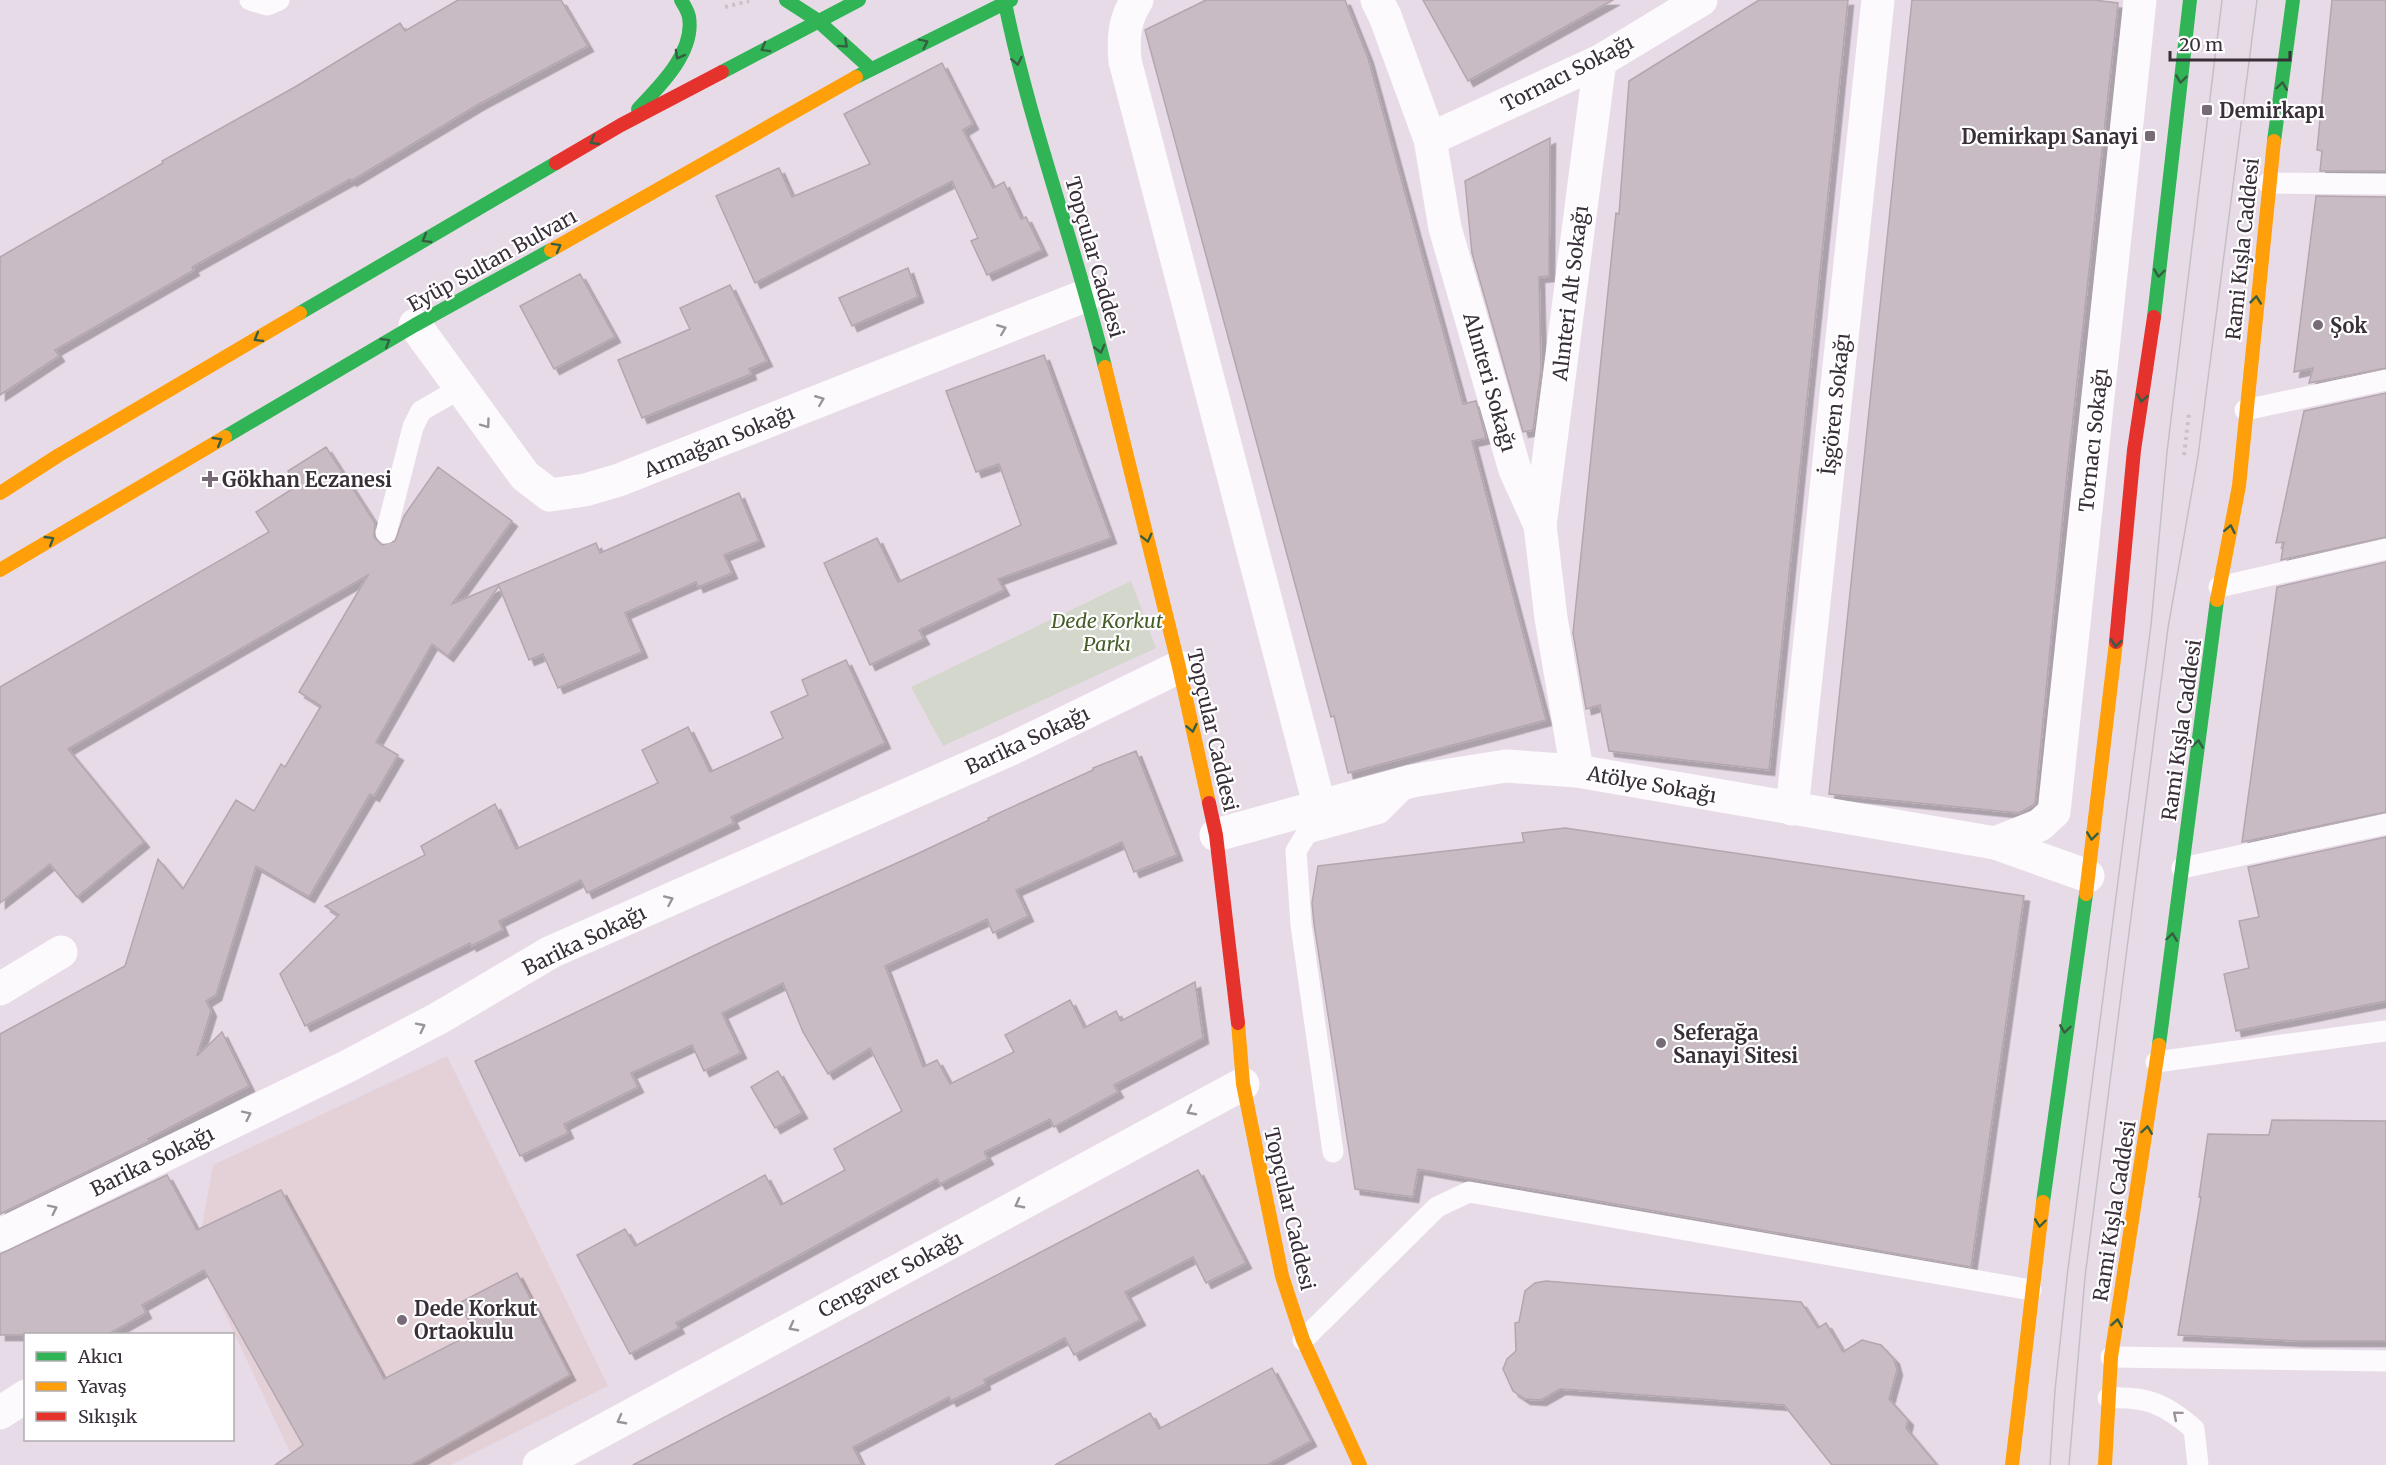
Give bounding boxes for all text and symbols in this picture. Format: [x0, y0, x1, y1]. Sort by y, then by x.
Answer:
scale bar [2170, 24, 2290, 62]
street label: Tornacı Sokağı [1497, 29, 1637, 117]
text: 20 m [2179, 33, 2223, 56]
one-way arrow [837, 37, 848, 48]
one-way arrow [917, 39, 928, 51]
one-way arrow [761, 41, 772, 52]
one-way arrow [675, 49, 687, 59]
one-way arrow [1010, 55, 1023, 65]
one-way arrow [2176, 74, 2188, 84]
one-way arrow [2275, 81, 2287, 90]
place label: Demirkapı [2219, 98, 2325, 123]
marker: Demirkapı [2200, 103, 2214, 117]
place label: Demirkapı Sanayi [1961, 124, 2138, 149]
marker: Demirkapı Sanayi [2143, 129, 2157, 143]
one-way arrow [590, 133, 600, 145]
street label: Rami Kışla Caddesi [2220, 157, 2264, 341]
street label: Topçular Caddesi [1060, 174, 1130, 340]
street label: Eyüp Sultan Bulvarı [403, 203, 581, 317]
street label: Alınteri Alt Sokağı [1547, 204, 1593, 383]
one-way arrow [422, 232, 432, 244]
one-way arrow [550, 243, 561, 254]
one-way arrow [2153, 268, 2166, 277]
one-way arrow [2249, 296, 2262, 305]
street label: Alınteri Sokağı [1458, 308, 1522, 455]
place label: Şok [2330, 313, 2367, 338]
marker: Şok [2311, 318, 2325, 332]
one-way arrow [996, 324, 1007, 336]
one-way arrow [254, 331, 264, 343]
street label: İşgören Sokağı [1815, 332, 1855, 476]
one-way arrow [380, 338, 390, 349]
one-way arrow [1093, 343, 1106, 353]
street label: Tornacı Sokağı [2073, 367, 2113, 513]
one-way arrow [2136, 393, 2149, 403]
one-way arrow [814, 395, 825, 407]
street label: Armağan Sokağı [639, 399, 798, 483]
one-way arrow [479, 417, 490, 428]
one-way arrow [212, 437, 222, 448]
place label: Gökhan Eczanesi [222, 467, 392, 492]
marker: Gökhan Eczanesi [203, 472, 217, 486]
one-way arrow [2223, 525, 2236, 535]
one-way arrow [1140, 533, 1153, 543]
one-way arrow [44, 536, 54, 547]
park label: Dede Korkut Parkı [1050, 608, 1163, 656]
one-way arrow [2110, 638, 2123, 647]
street label: Rami Kışla Caddesi [2156, 638, 2206, 822]
street label: Topçular Caddesi [1182, 646, 1244, 814]
street label: Barika Sokağı [961, 700, 1093, 780]
one-way arrow [1185, 722, 1198, 732]
one-way arrow [2192, 739, 2204, 748]
street label: Atölye Sokağı [1584, 760, 1719, 808]
one-way arrow [2087, 832, 2099, 841]
one-way arrow [662, 895, 673, 907]
street label: Barika Sokağı [518, 899, 650, 981]
one-way arrow [2166, 933, 2178, 942]
place label: Seferağa Sanayi Sitesi [1673, 1020, 1798, 1068]
one-way arrow [415, 1023, 425, 1034]
one-way arrow [2060, 1025, 2072, 1034]
marker: Seferağa Sanayi Sitesi [1654, 1036, 1668, 1050]
one-way arrow [1186, 1104, 1197, 1115]
one-way arrow [241, 1111, 252, 1123]
street label: Rami Kışla Caddesi [2087, 1119, 2141, 1303]
street label: Barika Sokağı [86, 1120, 218, 1202]
street label: Topçular Caddesi [1259, 1125, 1321, 1293]
one-way arrow [2140, 1126, 2152, 1135]
one-way arrow [1015, 1197, 1026, 1208]
one-way arrow [46, 1205, 57, 1217]
one-way arrow [2034, 1218, 2046, 1227]
street label: Cengaver Sokağı [814, 1225, 966, 1323]
place label: Dede Korkut Ortaokulu [414, 1296, 538, 1344]
marker: Dede Korkut Ortaokulu [395, 1313, 409, 1327]
one-way arrow [2110, 1318, 2122, 1328]
one-way arrow [788, 1320, 799, 1331]
legend [24, 1333, 234, 1441]
text: Akıcı [77, 1345, 123, 1368]
text: Yavaş [77, 1375, 127, 1398]
text: Sıkışık [78, 1405, 138, 1428]
one-way arrow [2173, 1411, 2184, 1422]
one-way arrow [617, 1413, 627, 1424]

